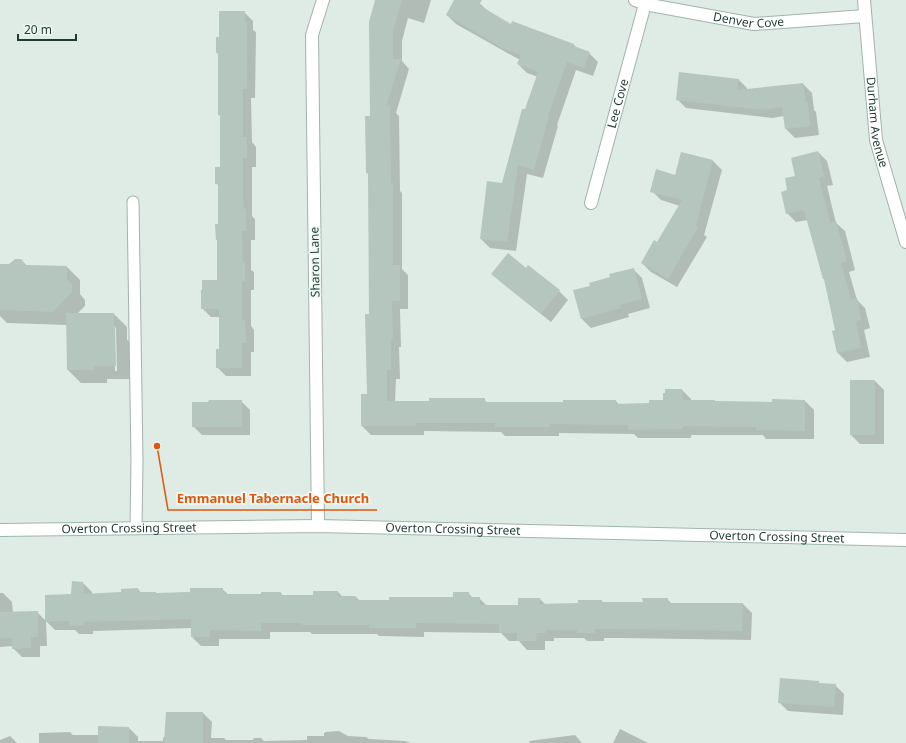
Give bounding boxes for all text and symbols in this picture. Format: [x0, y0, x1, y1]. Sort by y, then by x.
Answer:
street label: Denver Cove [712, 8, 785, 32]
scale bar [18, 16, 76, 42]
text: 20 m [24, 21, 52, 38]
street label: Durham Avenue [863, 76, 893, 170]
street label: Lee Cove [603, 77, 632, 130]
street label: Sharon Lane [305, 226, 324, 297]
callout: Emmanuel Tabernacle Church [168, 485, 377, 510]
text: Emmanuel Tabernacle Church [177, 489, 369, 507]
street label: Overton Crossing Street [61, 519, 197, 537]
street label: Overton Crossing Street [385, 519, 521, 539]
street label: Overton Crossing Street [709, 526, 845, 547]

